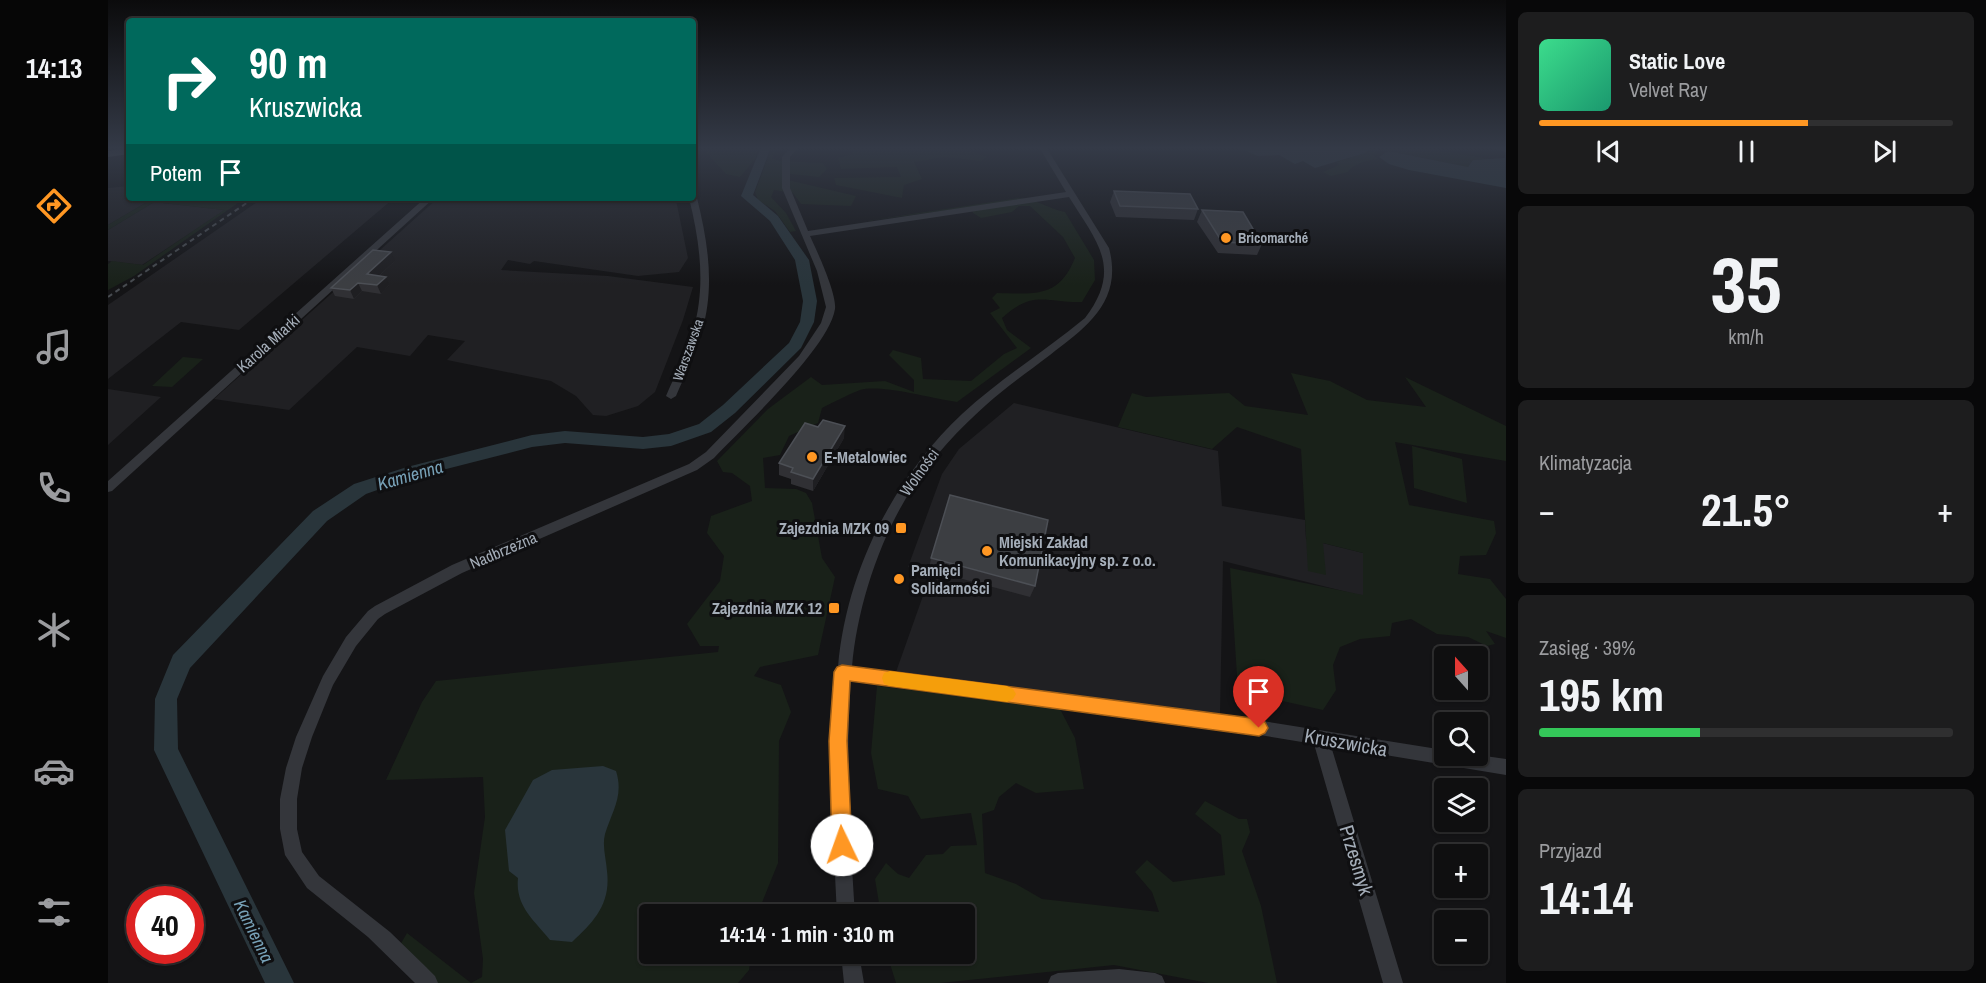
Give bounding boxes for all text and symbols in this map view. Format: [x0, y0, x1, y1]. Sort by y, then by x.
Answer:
text: 90 m [249, 35, 328, 91]
icon: right [150, 42, 228, 120]
text: Static Love [1629, 46, 1725, 76]
text: 14:13 [26, 50, 82, 86]
text: Velvet Ray [1629, 76, 1707, 103]
text: Kruszwicka [249, 89, 362, 125]
icon: previous [1592, 135, 1625, 168]
icon: pause [1730, 135, 1763, 168]
icon: next [1868, 135, 1901, 168]
icon: arrive [214, 156, 247, 189]
text: Potem [150, 158, 202, 188]
icon: directions [33, 185, 75, 227]
place label: Bricomarché [1238, 229, 1308, 247]
marker: Bricomarché [1219, 231, 1233, 245]
text: 35 [1710, 231, 1782, 336]
street label: Karola Miarki [232, 309, 304, 377]
street label: Warszawska [668, 316, 708, 383]
text: km/h [1728, 323, 1764, 350]
icon: music [33, 326, 75, 368]
street label: Wolności [894, 444, 944, 500]
place label: E-Metalowiec [824, 446, 907, 468]
text: Klimatyzacja [1539, 449, 1632, 476]
marker: E-Metalowiec [805, 450, 819, 464]
water label: Kamienna [374, 454, 446, 496]
icon: phone [33, 467, 75, 509]
text: 21.5° [1701, 479, 1791, 540]
text: − [1539, 488, 1555, 532]
text: + [1937, 488, 1953, 532]
place label: Zajezdnia MZK 09 [779, 517, 889, 539]
marker: Zajezdnia MZK 09 [894, 521, 908, 535]
street label: Nadbrzeżna [466, 526, 540, 574]
place label: Miejski Zakład Komunikacyjny sp. z o.o. [999, 531, 1156, 571]
marker: Miejski Zakład Komunikacyjny sp. z o.o. [980, 544, 994, 558]
place label: Pamięci Solidarności [911, 559, 990, 599]
marker: Pamięci Solidarności [892, 572, 906, 586]
place label: Zajezdnia MZK 12 [712, 597, 822, 619]
marker: Zajezdnia MZK 12 [827, 601, 841, 615]
icon: climate [33, 609, 75, 651]
text: Zasięg · 39% [1539, 634, 1636, 661]
north arrow [1434, 646, 1488, 700]
map controls [1434, 646, 1488, 964]
text: 195 km [1539, 664, 1664, 725]
pin [1233, 666, 1284, 728]
icon: arrive [1242, 675, 1275, 708]
button: search [1434, 712, 1488, 766]
street label: Kruszwicka [1302, 721, 1390, 763]
icon: car [33, 750, 75, 792]
button: layers [1434, 778, 1488, 832]
position arrow [810, 813, 874, 877]
street label: Przesmyk [1334, 822, 1381, 899]
text: Przyjazd [1539, 837, 1602, 864]
button: + [1434, 844, 1488, 898]
text: 14:14 [1539, 867, 1633, 928]
speed limit sign: 40 [126, 886, 204, 964]
icon: filters [33, 891, 75, 933]
water label: Kamienna [228, 895, 280, 967]
button: − [1434, 910, 1488, 964]
text: 14:14 · 1 min · 310 m [720, 919, 894, 949]

